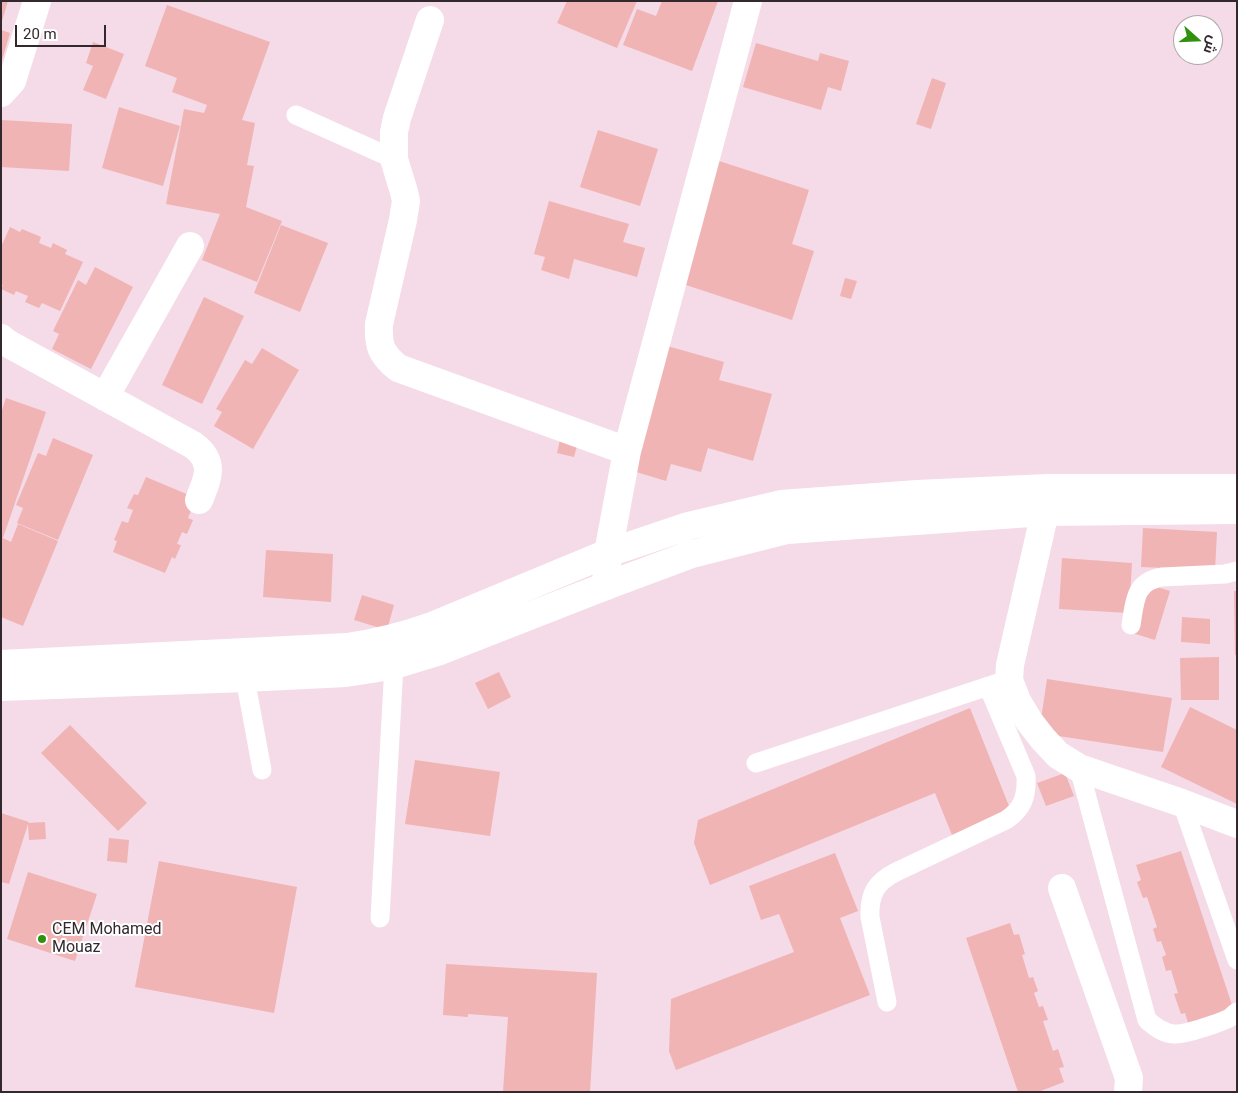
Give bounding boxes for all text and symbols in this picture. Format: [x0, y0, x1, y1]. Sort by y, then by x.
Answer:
scale bar [18, 15, 109, 47]
north arrow [1173, 15, 1223, 65]
text: 20 m [23, 25, 57, 43]
text: ش [1201, 34, 1222, 56]
place label: CEM Mohamed Mouaz [52, 920, 162, 958]
marker: CEM Mohamed Mouaz [36, 933, 48, 945]

